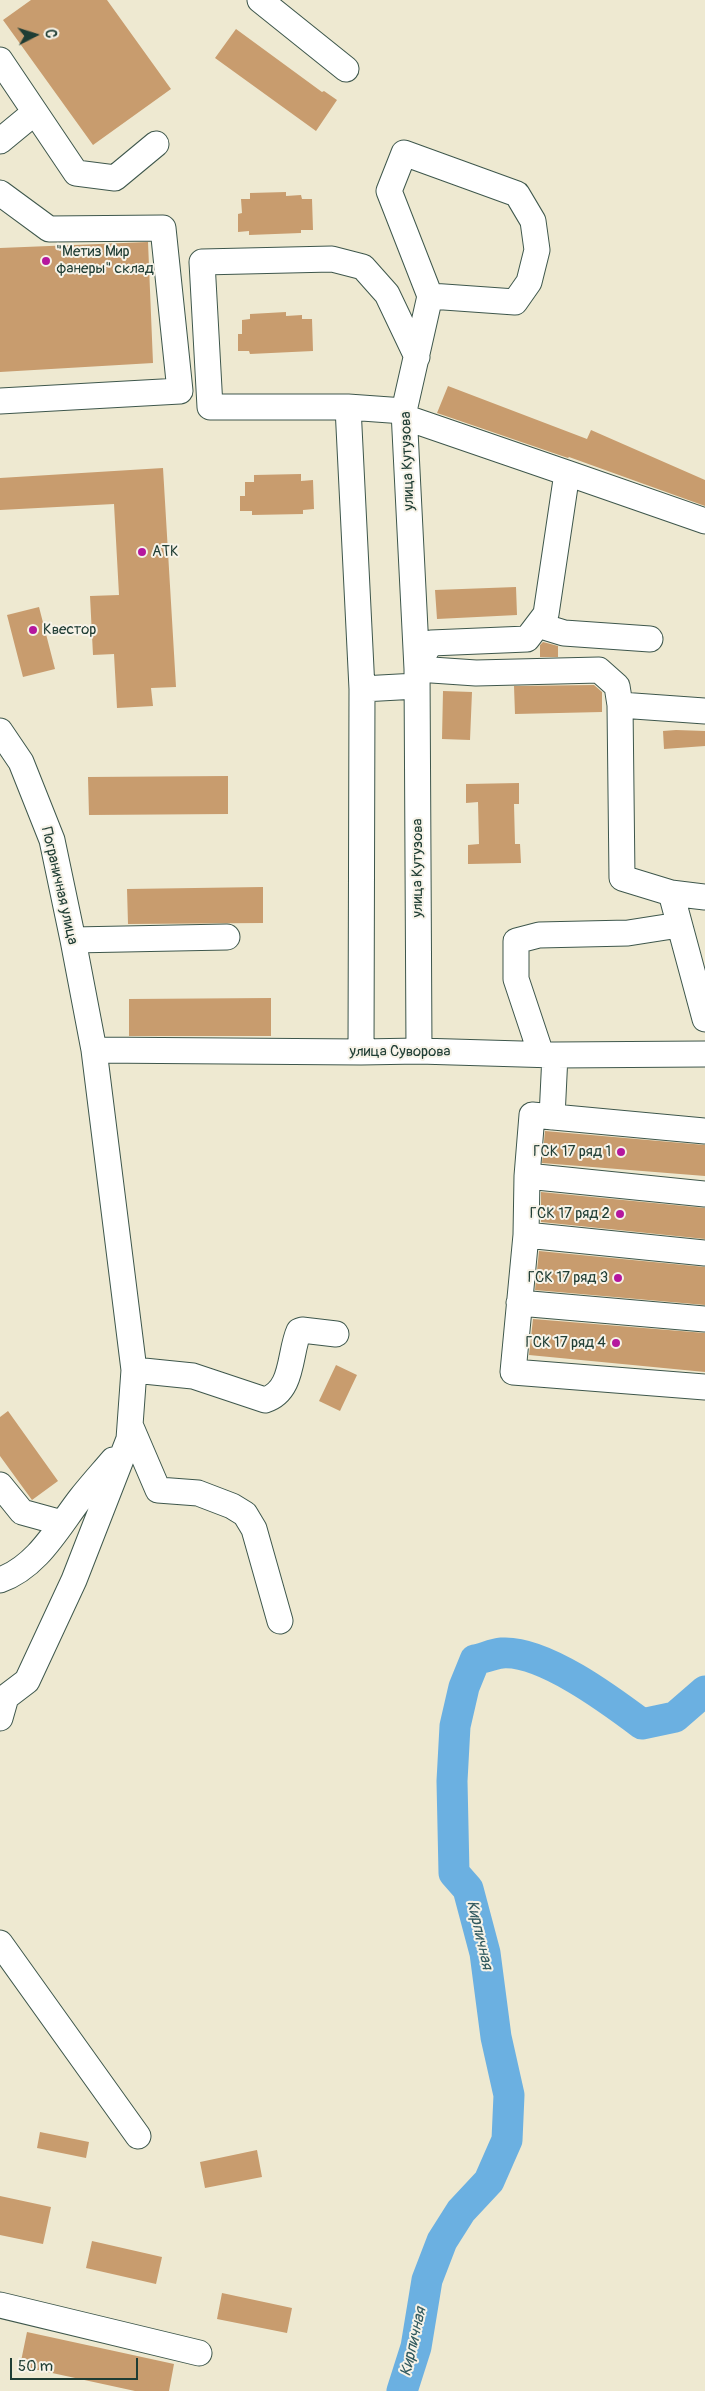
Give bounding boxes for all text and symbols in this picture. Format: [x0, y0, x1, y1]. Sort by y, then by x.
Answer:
north arrow [10, 10, 60, 60]
text: С [42, 29, 59, 39]
place label: "Метиз Мир фанеры" склад [56, 243, 154, 278]
marker: "Метиз Мир фанеры" склад [40, 255, 52, 267]
street label: улица Кутузова [397, 411, 419, 511]
place label: АТК [152, 543, 179, 561]
marker: АТК [136, 546, 148, 558]
place label: Квестор [43, 621, 96, 639]
marker: Квестор [27, 624, 39, 636]
street label: улица Кутузова [409, 818, 427, 918]
street label: Пограничная улица [37, 825, 81, 947]
street label: улица Суворова [349, 1043, 451, 1061]
place label: ГСК 17 ряд 1 [533, 1143, 611, 1161]
marker: ГСК 17 ряд 1 [615, 1146, 627, 1158]
place label: ГСК 17 ряд 2 [530, 1205, 610, 1223]
marker: ГСК 17 ряд 2 [614, 1208, 626, 1220]
place label: ГСК 17 ряд 3 [528, 1269, 608, 1287]
marker: ГСК 17 ряд 3 [612, 1272, 624, 1284]
place label: ГСК 17 ряд 4 [526, 1334, 606, 1352]
marker: ГСК 17 ряд 4 [610, 1337, 622, 1349]
water label: Кирпичная [462, 1899, 496, 1971]
water label: Кирпичная [397, 2306, 431, 2378]
scale bar [12, 2348, 140, 2380]
text: 50 m [18, 2357, 53, 2376]

